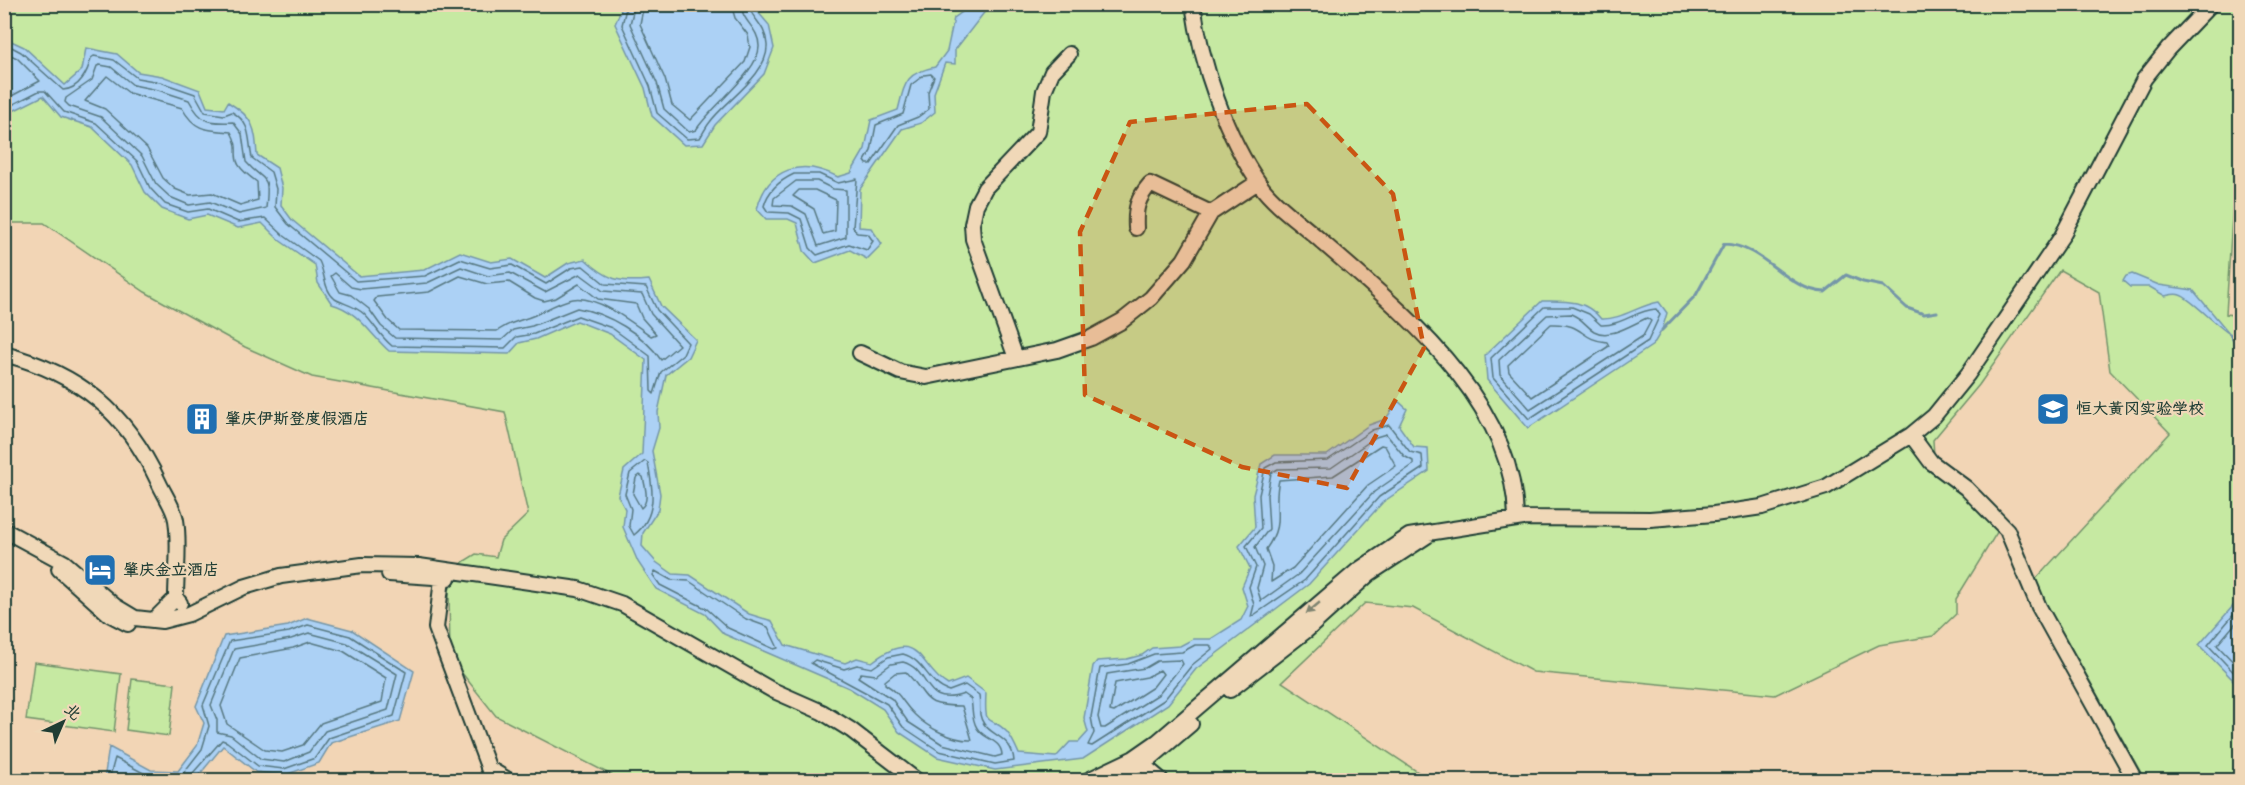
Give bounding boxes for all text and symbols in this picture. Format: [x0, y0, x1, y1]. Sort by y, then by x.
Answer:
school or university icon: 恒大黄冈实验学校 [2035, 391, 2071, 427]
place label: 恒大黄冈实验学校 [2076, 398, 2204, 420]
building icon: 肇庆伊斯登度假酒店 [184, 401, 220, 437]
place label: 肇庆伊斯登度假酒店 [225, 408, 369, 430]
hotel icon: 肇庆金立酒店 [82, 552, 118, 588]
place label: 肇庆金立酒店 [123, 559, 219, 581]
one-way arrow [1306, 601, 1321, 614]
north arrow [33, 692, 93, 752]
text: 北 [59, 698, 86, 725]

